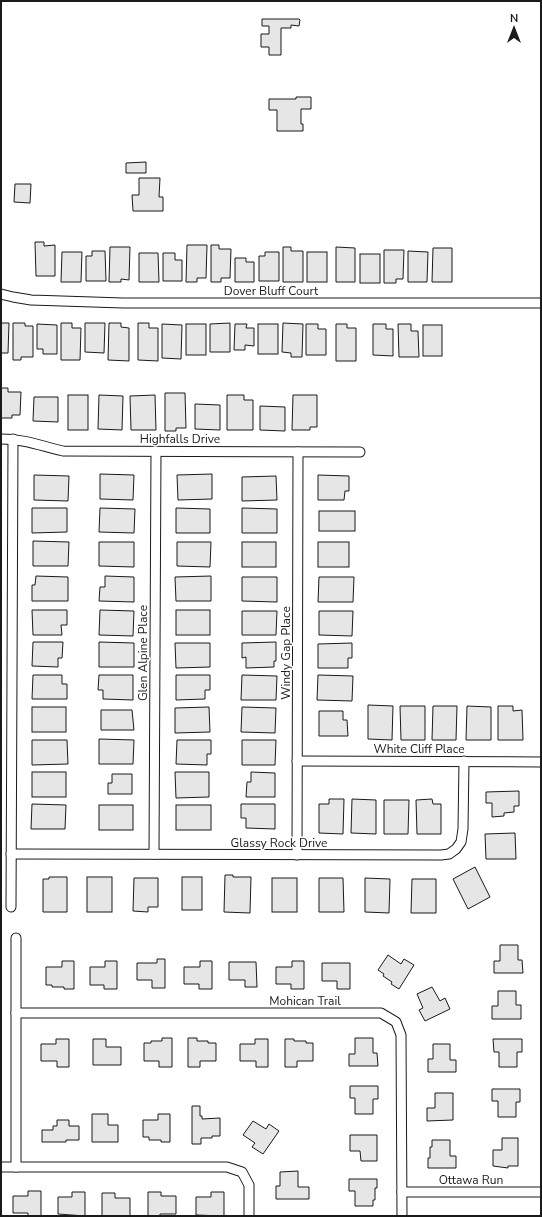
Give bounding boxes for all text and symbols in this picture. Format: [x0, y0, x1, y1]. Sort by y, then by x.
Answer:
north arrow [494, 8, 534, 48]
text: N [510, 11, 518, 26]
street label: Dover Bluff Court [224, 283, 319, 299]
street label: Highfalls Drive [140, 431, 220, 447]
street label: Glen Alpine Place [135, 605, 151, 701]
street label: Windy Gap Place [278, 606, 294, 700]
street label: White Cliff Place [373, 741, 465, 757]
street label: Glassy Rock Drive [231, 835, 327, 851]
street label: Mohican Trail [269, 993, 341, 1009]
street label: Ottawa Run [439, 1172, 503, 1188]

